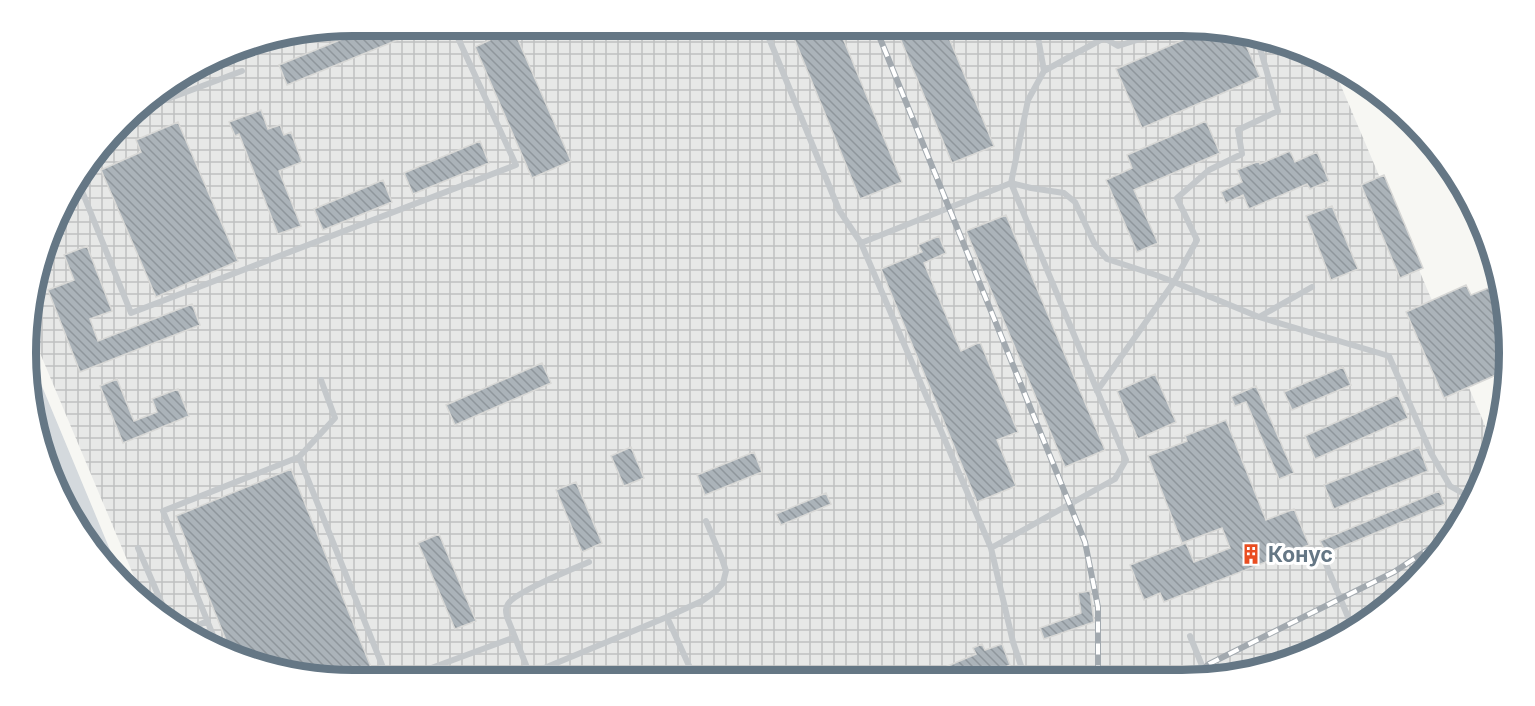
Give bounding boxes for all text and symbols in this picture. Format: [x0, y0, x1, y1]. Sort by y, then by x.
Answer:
building icon: Конус [1239, 542, 1263, 566]
place label: Конус [1268, 542, 1333, 567]

